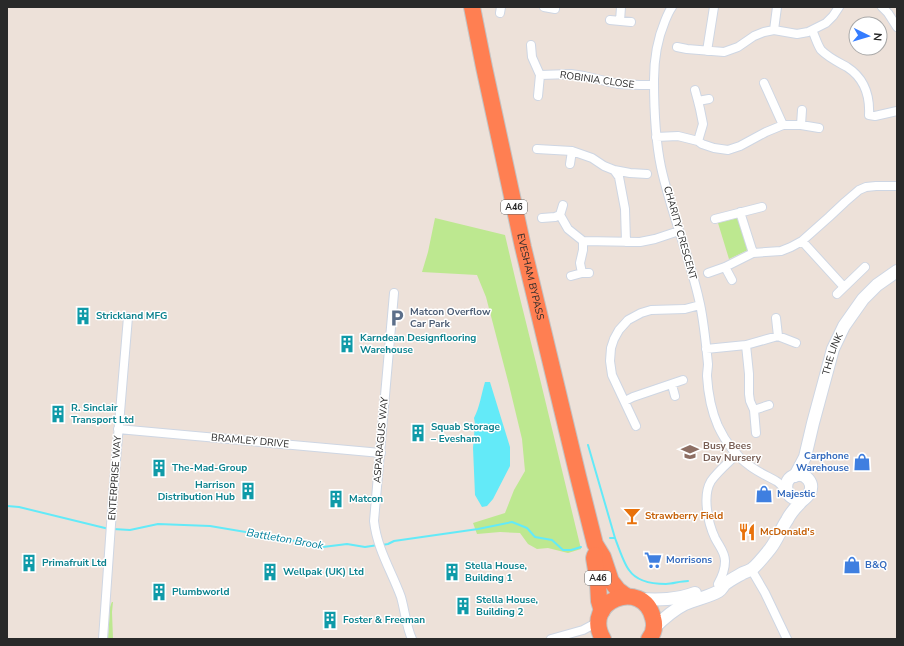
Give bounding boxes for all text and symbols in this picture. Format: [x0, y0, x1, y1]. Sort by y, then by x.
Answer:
north arrow [848, 16, 888, 56]
text: N [870, 32, 885, 42]
street label: ROBINIA CLOSE [559, 68, 635, 92]
street label: CHARITY CRESCENT [660, 185, 700, 281]
road number: A46 [501, 200, 527, 214]
street label: EVESHAM BYPASS [513, 232, 547, 321]
place label: Matcon Overflow Car Park [410, 305, 491, 331]
building icon: Strickland MFG [73, 306, 93, 326]
parking icon: Matcon Overflow Car Park [387, 308, 407, 328]
place label: Strickland MFG [96, 309, 167, 323]
street label: THE LINK [819, 330, 847, 377]
place label: Karndean Designflooring Warehouse [360, 331, 476, 357]
building icon: Karndean Designflooring Warehouse [337, 334, 357, 354]
street label: ASPARAGUS WAY [370, 395, 392, 484]
place label: R. Sinclair Transport Ltd [71, 401, 134, 427]
building icon: R. Sinclair Transport Ltd [48, 404, 68, 424]
place label: Squab Storage – Evesham [431, 420, 500, 446]
building icon: Squab Storage – Evesham [408, 423, 428, 443]
street label: BRAMLEY DRIVE [210, 431, 290, 451]
street label: ENTERPRISE WAY [105, 434, 125, 521]
place label: Busy Bees Day Nursery [703, 439, 762, 465]
school or university icon: Busy Bees Day Nursery [680, 442, 700, 462]
place label: Carphone Warehouse [796, 449, 850, 475]
shop icon: Carphone Warehouse [852, 452, 872, 472]
building icon: The-Mad-Group [149, 458, 169, 478]
place label: The-Mad-Group [172, 461, 247, 475]
place label: Harrison Distribution Hub [158, 478, 235, 504]
building icon: Harrison Distribution Hub [238, 481, 258, 501]
shop icon: Majestic [754, 484, 774, 504]
place label: Majestic [777, 487, 815, 501]
building icon: Matcon [326, 489, 346, 509]
place label: Matcon [349, 492, 383, 506]
bar icon: Strawberry Field [622, 506, 642, 526]
place label: Strawberry Field [645, 509, 723, 523]
restaurant icon: McDonald's [737, 522, 757, 542]
water label: Battleton Brook [245, 525, 325, 553]
place label: McDonald's [760, 525, 815, 539]
supermarket icon: Morrisons [643, 550, 663, 570]
building icon: Primafruit Ltd [19, 553, 39, 573]
place label: Morrisons [666, 553, 712, 567]
shop icon: B&Q [842, 555, 862, 575]
place label: Primafruit Ltd [42, 556, 107, 570]
place label: B&Q [865, 558, 887, 572]
place label: Stella House, Building 1 [465, 559, 527, 585]
building icon: Wellpak (UK) Ltd [260, 562, 280, 582]
building icon: Stella House, Building 1 [442, 562, 462, 582]
place label: Wellpak (UK) Ltd [283, 565, 364, 579]
road number: A46 [585, 571, 611, 585]
building icon: Plumbworld [149, 582, 169, 602]
place label: Plumbworld [172, 585, 229, 599]
place label: Stella House, Building 2 [476, 593, 538, 619]
building icon: Stella House, Building 2 [453, 596, 473, 616]
building icon: Foster & Freeman [320, 610, 340, 630]
place label: Foster & Freeman [343, 613, 425, 627]

